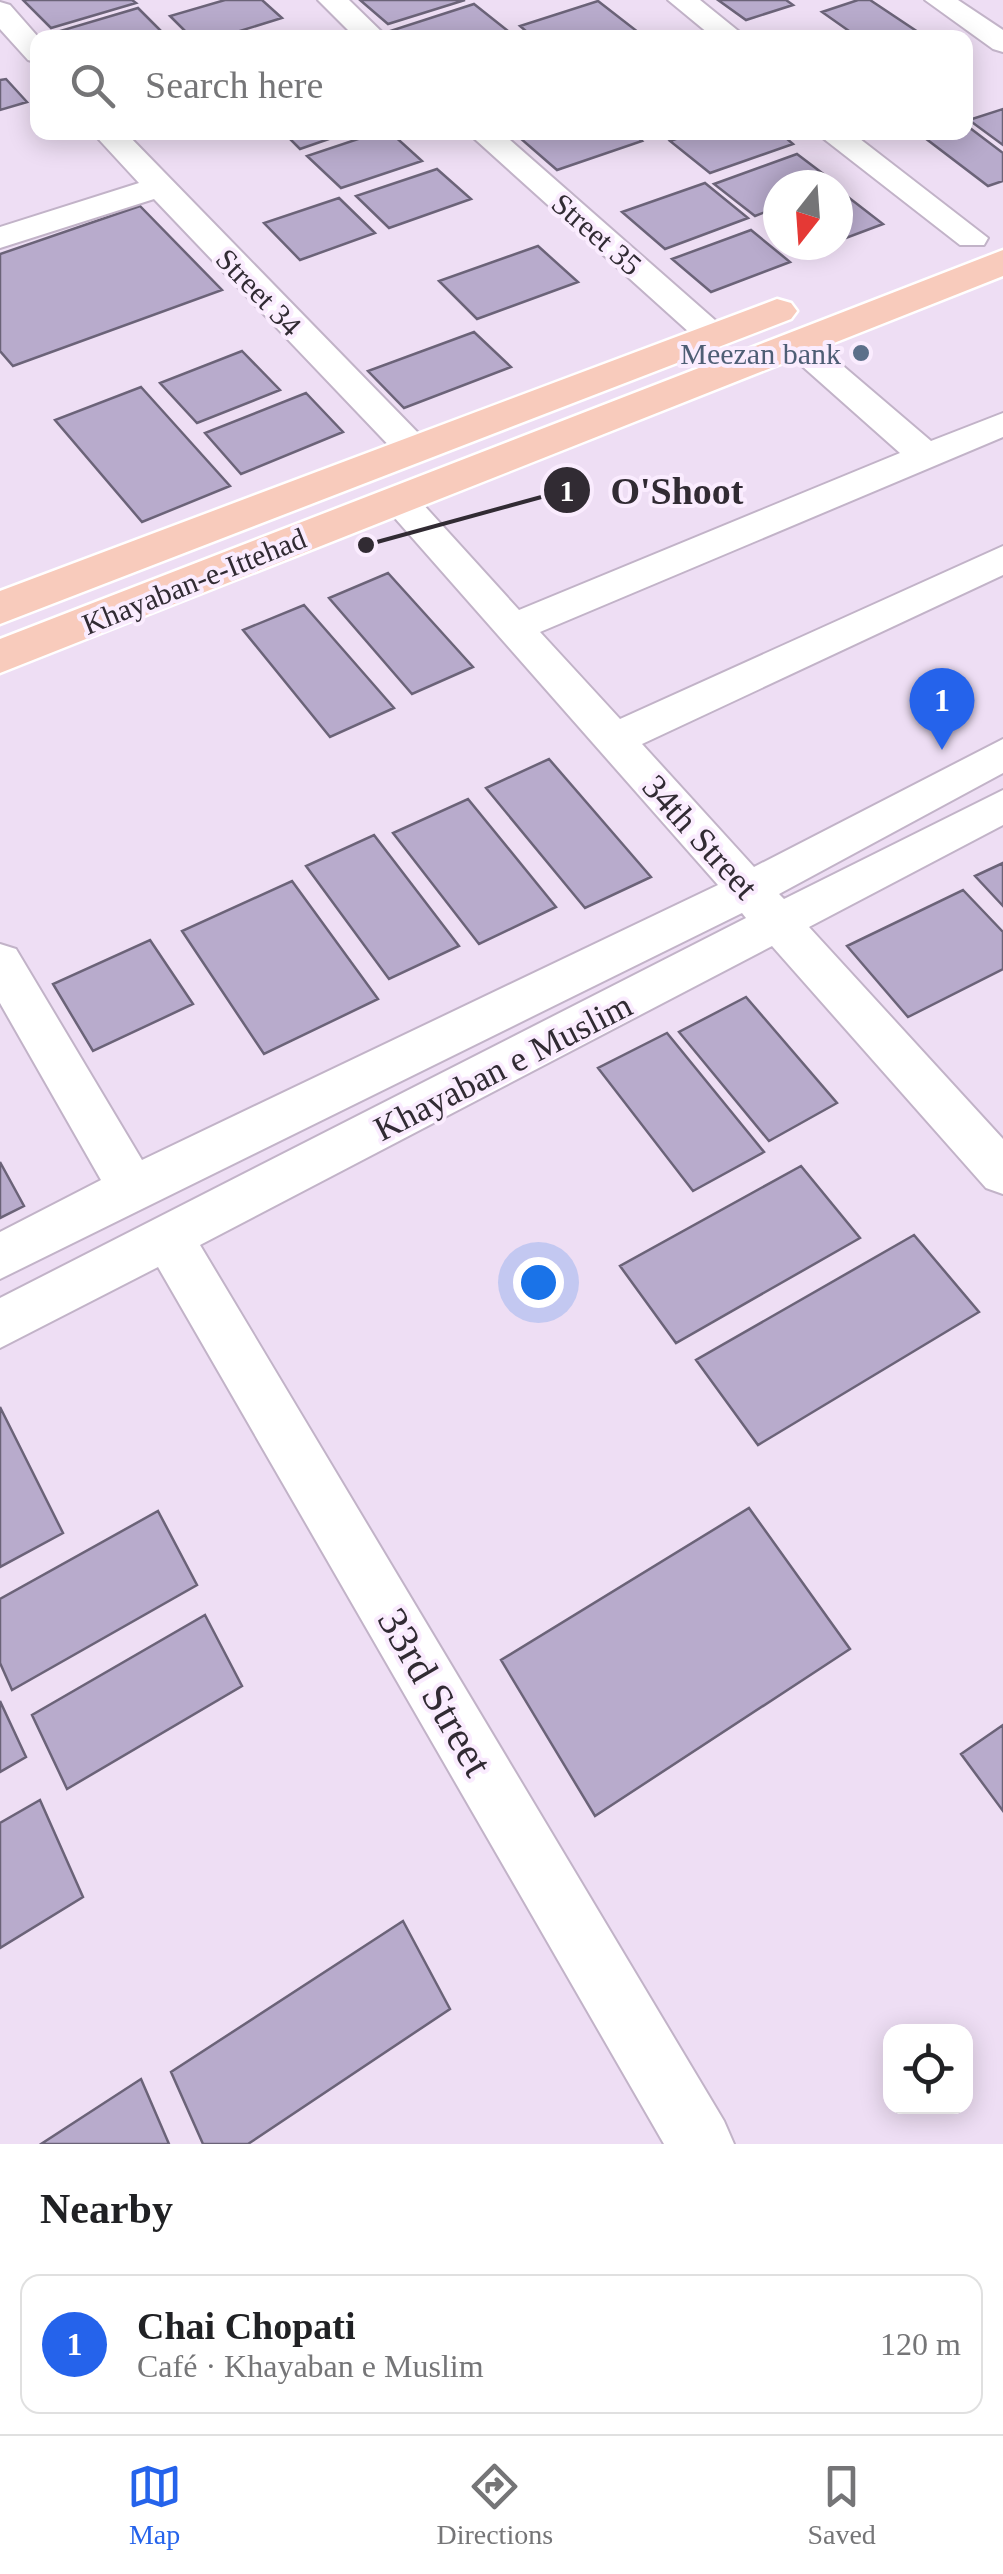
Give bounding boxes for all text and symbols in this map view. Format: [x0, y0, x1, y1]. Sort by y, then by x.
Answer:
search box [30, 30, 973, 140]
icon: search [65, 58, 120, 113]
text: Search here [145, 64, 323, 106]
north arrow [763, 170, 853, 260]
street label: Street 35 [546, 186, 648, 282]
street label: Street 34 [210, 242, 308, 342]
place label: Meezan bank [680, 337, 841, 370]
marker: Meezan bank [850, 342, 872, 364]
callout: O'Shoot [542, 456, 763, 524]
text: O'Shoot [610, 470, 744, 512]
text: 1 [560, 474, 575, 507]
street label: Khayaban-e-Ittehad [77, 521, 311, 641]
pin: 1 [910, 668, 974, 750]
street label: 34th Street [634, 767, 766, 907]
street label: Khayaban e Muslim [368, 985, 638, 1149]
your location [513, 1257, 564, 1308]
street label: 33rd Street [369, 1600, 501, 1784]
map controls [883, 2024, 973, 2114]
button: locate [883, 2024, 973, 2114]
text: Nearby [40, 2186, 173, 2232]
text: Chai Chopati [137, 2305, 356, 2347]
text: 1 [67, 2326, 83, 2362]
text: 120 m [880, 2326, 961, 2362]
text: Café · Khayaban e Muslim [137, 2348, 484, 2384]
tab: Map [127, 2459, 182, 2551]
tab: Directions [436, 2459, 553, 2551]
tab: Saved [807, 2459, 876, 2551]

